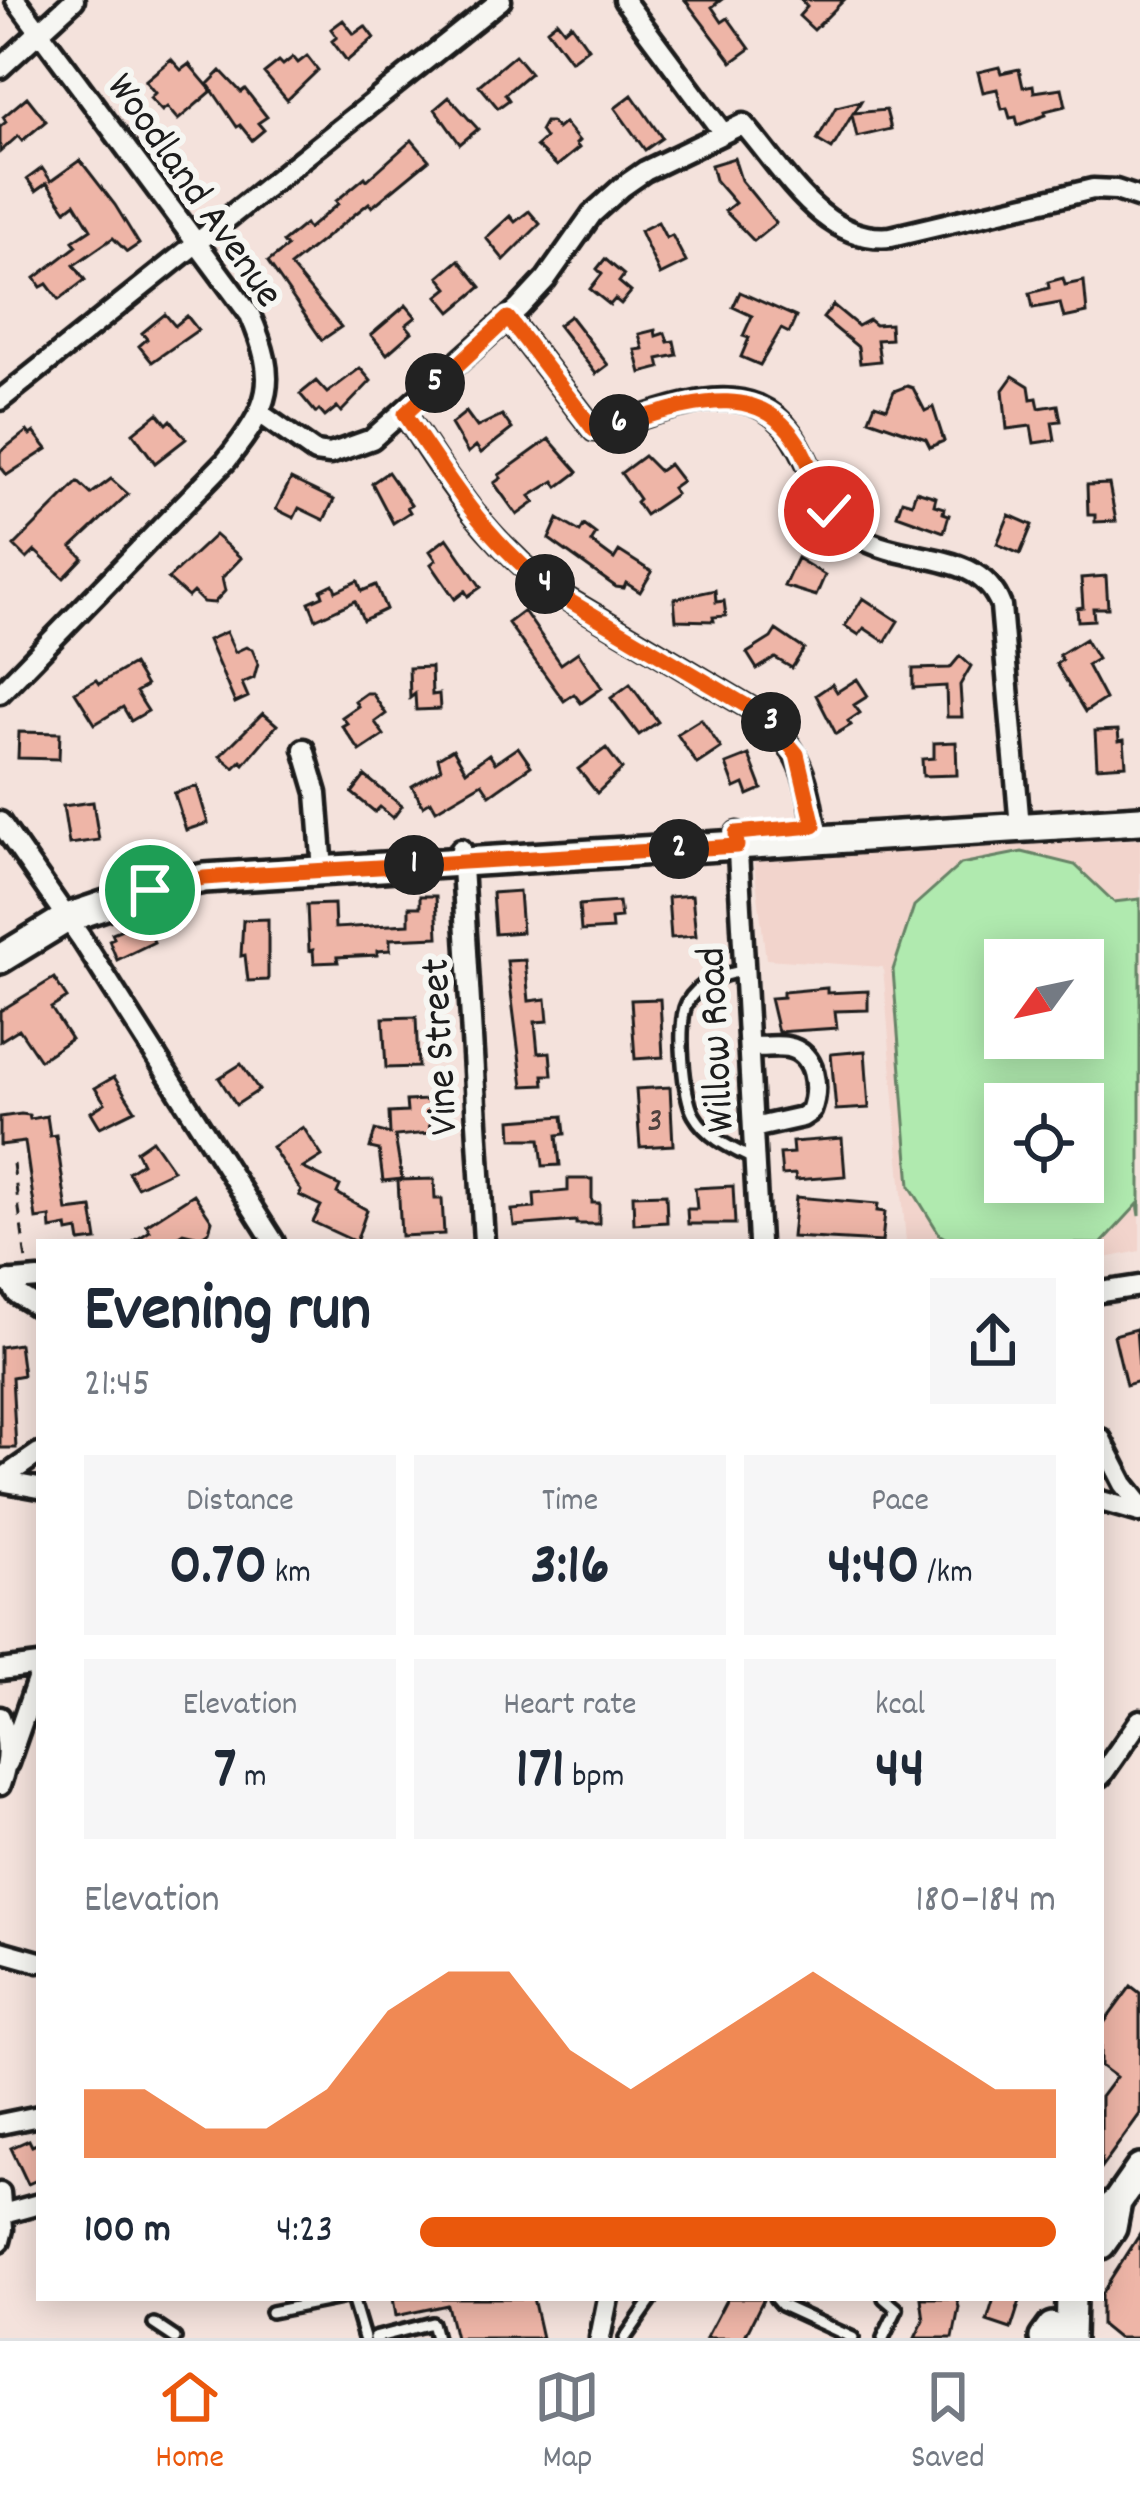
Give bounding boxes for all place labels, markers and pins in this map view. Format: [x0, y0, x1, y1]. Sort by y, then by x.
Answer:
pin: 5 [405, 353, 465, 413]
pin: 6 [589, 394, 649, 454]
pin [778, 460, 880, 562]
pin: 4 [515, 554, 575, 614]
pin: 3 [741, 692, 801, 752]
pin: 2 [649, 819, 709, 879]
pin: 1 [384, 835, 444, 895]
pin [99, 839, 201, 941]

